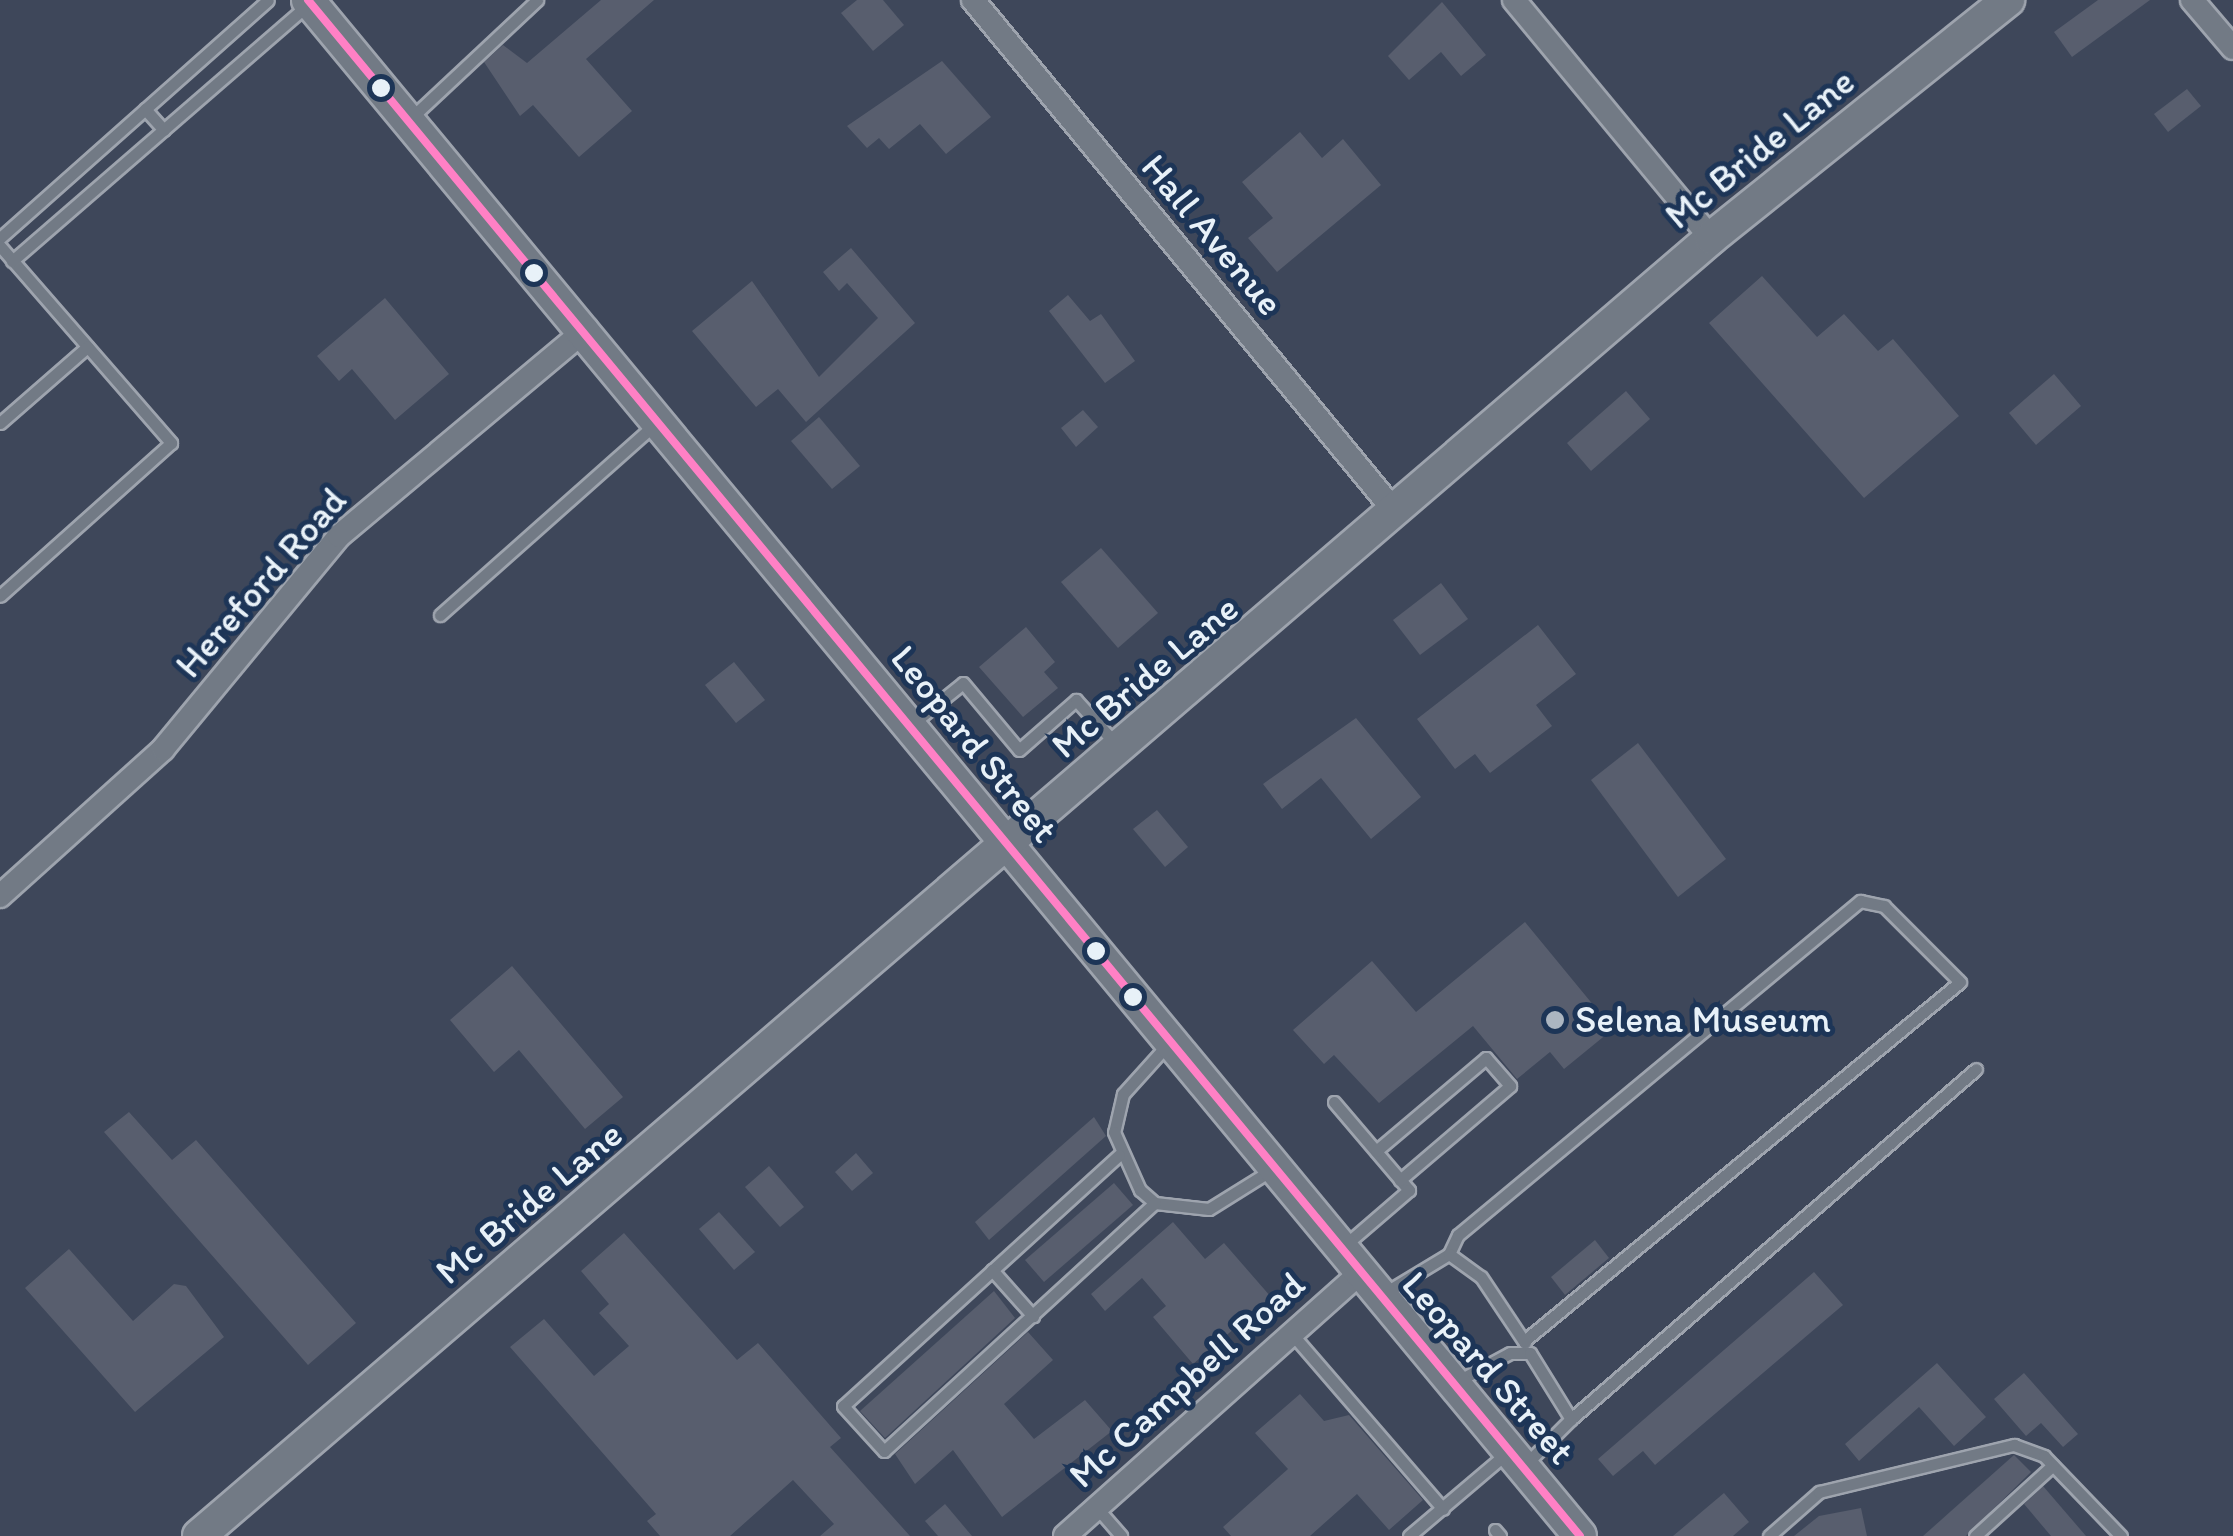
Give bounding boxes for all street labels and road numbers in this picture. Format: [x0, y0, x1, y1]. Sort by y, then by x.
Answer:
street label: Mc Bride Lane [1656, 59, 1864, 239]
street label: Hall Avenue [1132, 146, 1292, 324]
street label: Hereford Road [166, 478, 356, 688]
street label: Mc Bride Lane [1042, 585, 1248, 769]
street label: Leopard Street [881, 636, 1067, 852]
street label: Mc Bride Lane [426, 1111, 632, 1295]
street label: Mc Campbell Road [1060, 1262, 1314, 1498]
street label: Leopard Street [1392, 1262, 1584, 1474]

